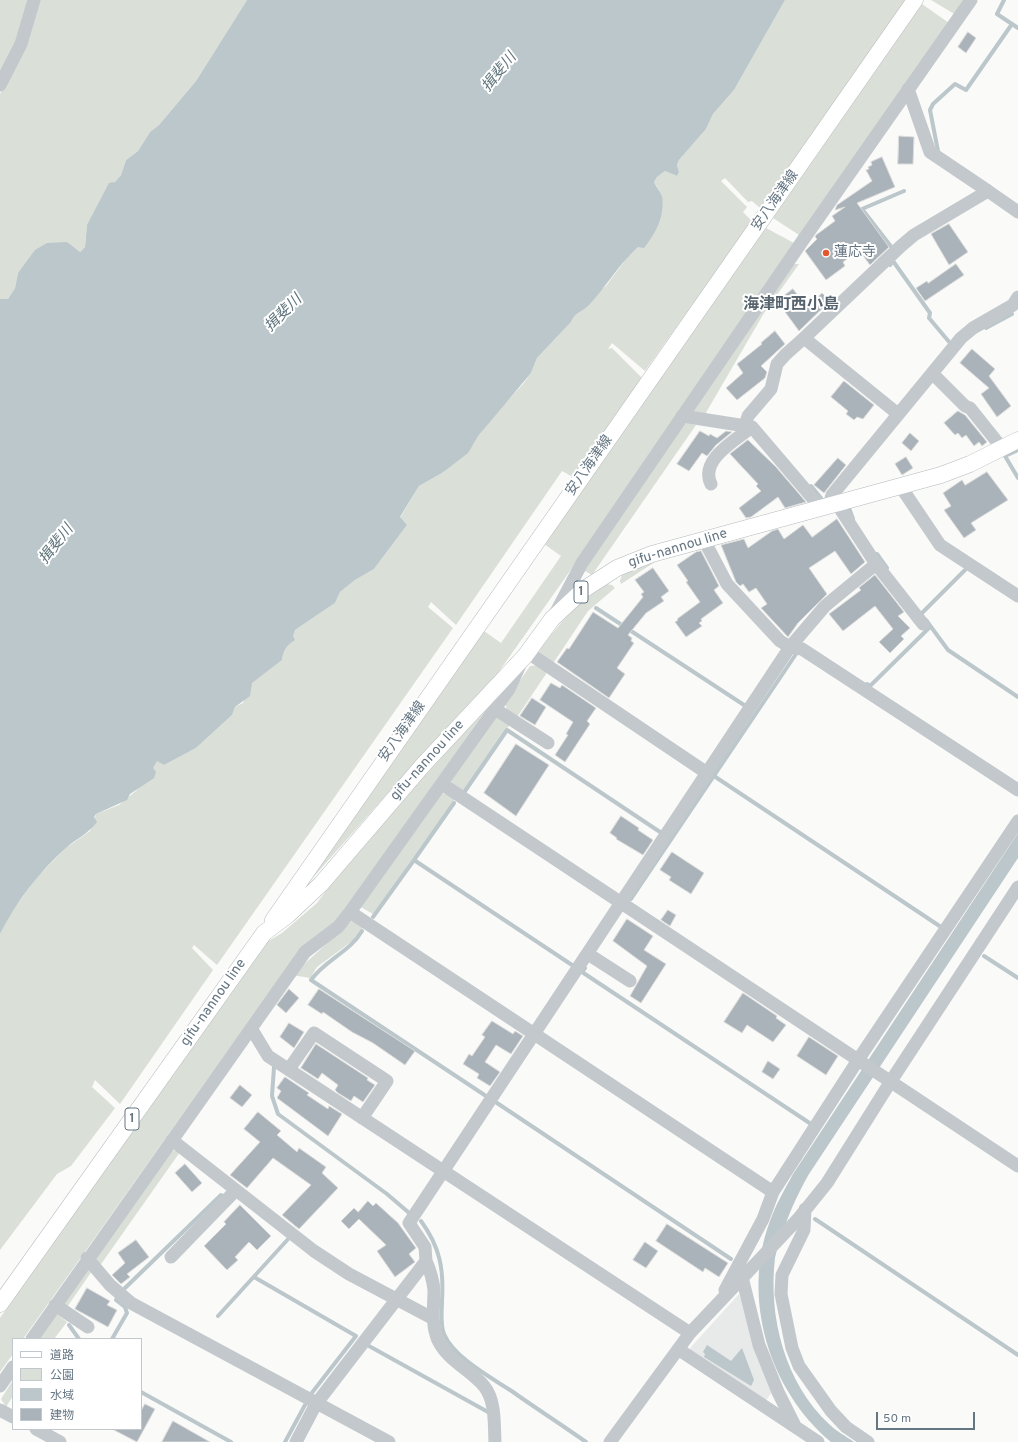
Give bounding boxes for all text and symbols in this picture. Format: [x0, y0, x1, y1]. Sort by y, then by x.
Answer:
water label: 揖斐川 [479, 50, 521, 96]
street label: 安八海津線 [749, 168, 803, 234]
place label: 蓮応寺 [834, 245, 876, 261]
marker: 蓮応寺 [821, 248, 831, 258]
water label: 揖斐川 [262, 292, 306, 336]
district label: 海津町西小島 [743, 296, 839, 316]
street label: 安八海津線 [563, 433, 617, 499]
water label: 揖斐川 [36, 522, 78, 568]
street label: gifu-nannou line [626, 526, 730, 572]
road number: 1 [574, 581, 588, 603]
street label: 安八海津線 [376, 699, 430, 765]
street label: gifu-nannou line [387, 717, 469, 805]
street label: gifu-nannou line [178, 956, 250, 1050]
road number: 1 [125, 1108, 139, 1130]
legend [12, 1338, 142, 1430]
text: 道路 [50, 1348, 74, 1364]
text: 公園 [50, 1368, 74, 1384]
text: 水域 [50, 1388, 74, 1404]
scale bar [878, 1404, 977, 1430]
text: 建物 [50, 1408, 74, 1424]
text: 50 m [883, 1411, 911, 1427]

